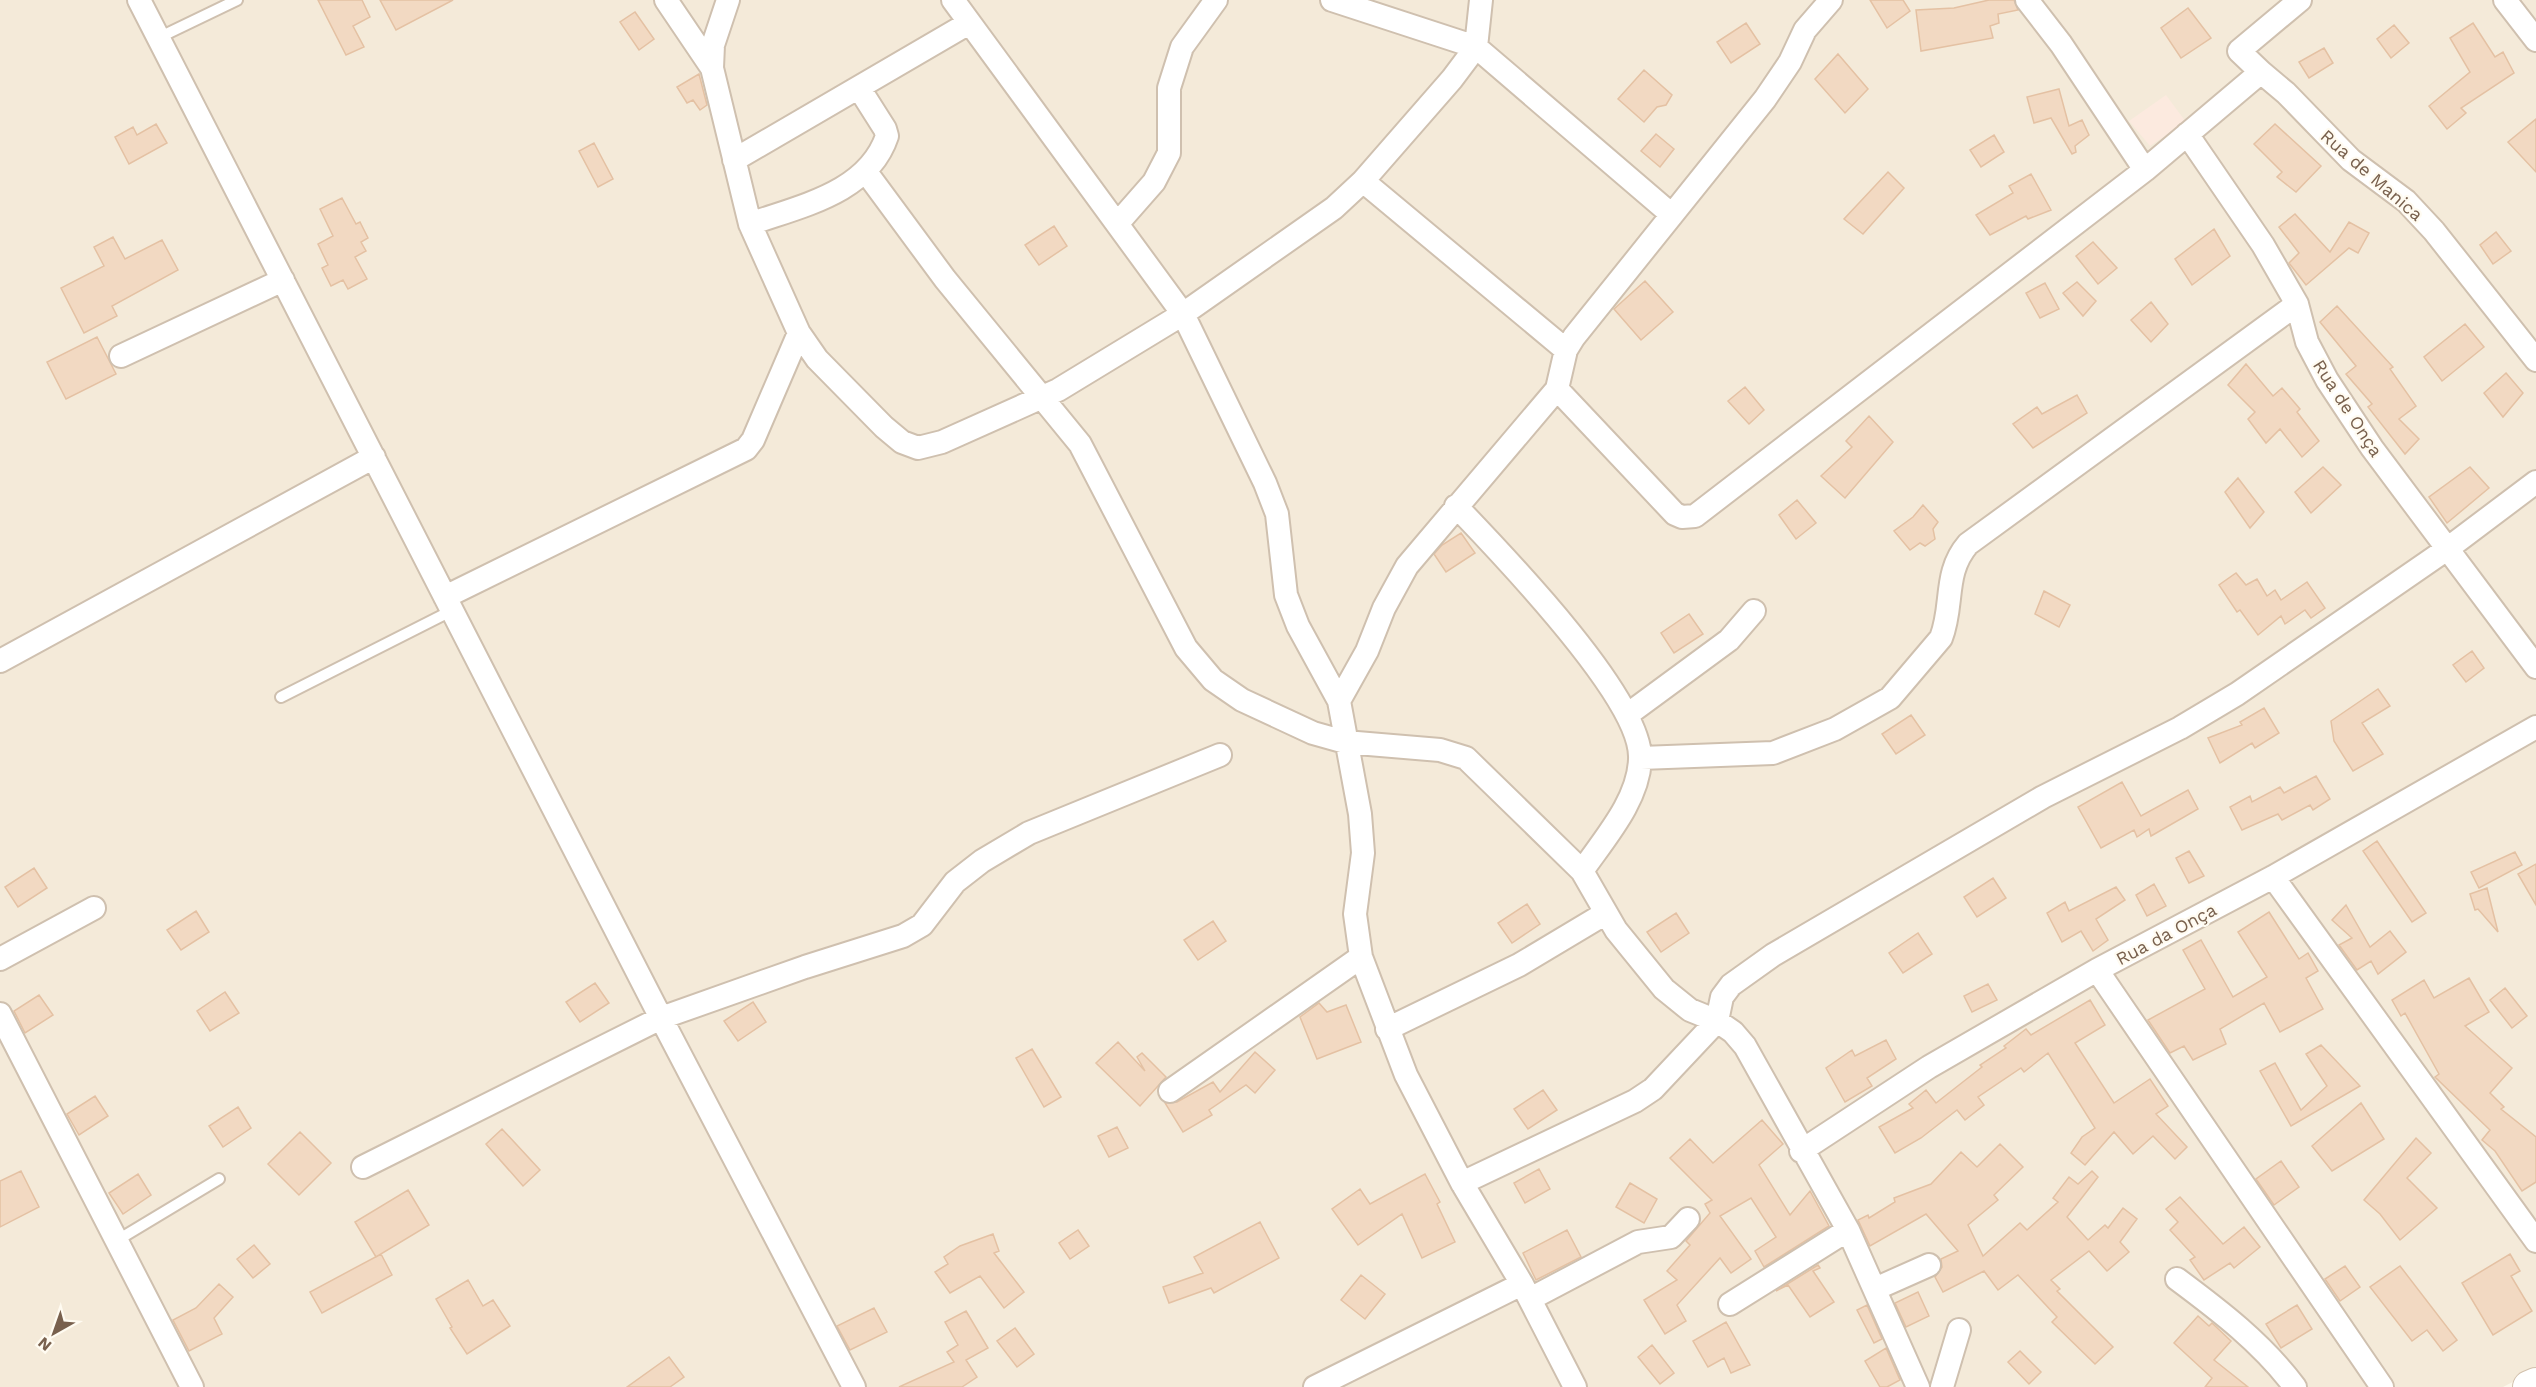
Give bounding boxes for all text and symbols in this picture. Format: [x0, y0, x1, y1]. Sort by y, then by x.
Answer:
street label: Rua de Manica [2317, 125, 2427, 225]
street label: Rua de Onça [2309, 356, 2387, 460]
street label: Rua da Onça [2112, 899, 2220, 969]
north arrow [24, 1303, 84, 1363]
text: N [34, 1333, 55, 1355]

